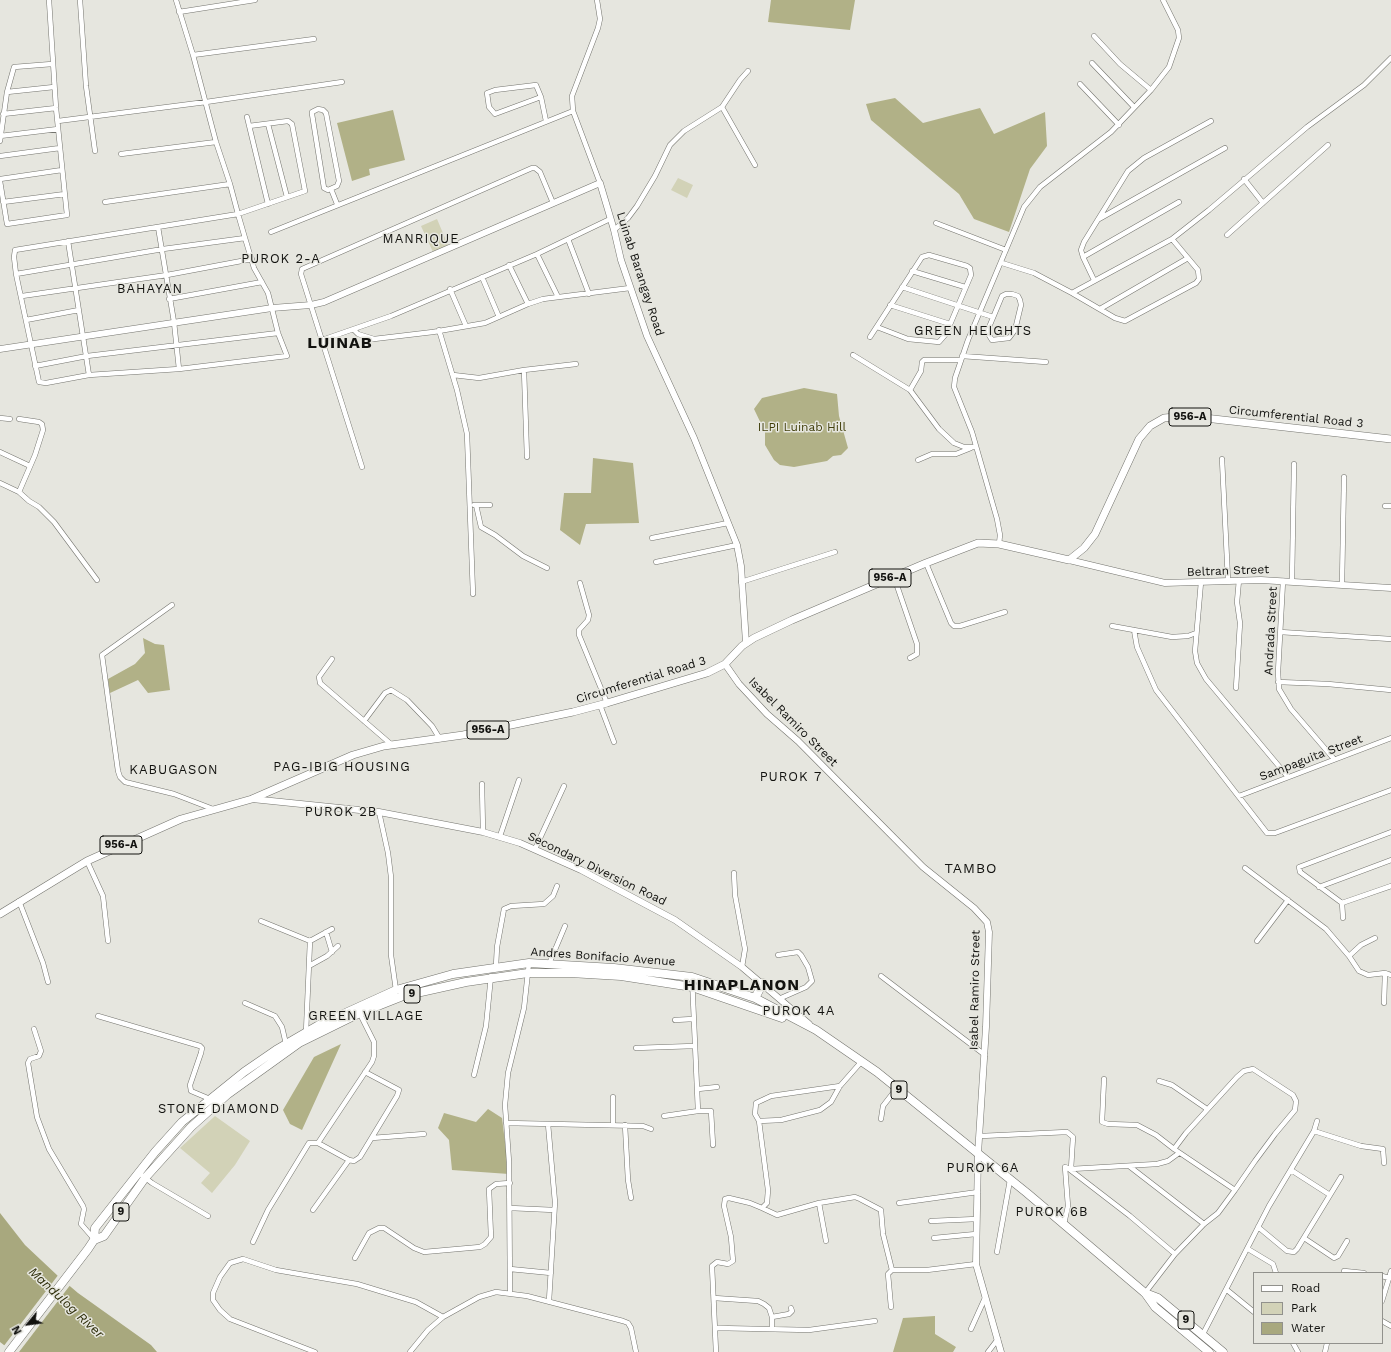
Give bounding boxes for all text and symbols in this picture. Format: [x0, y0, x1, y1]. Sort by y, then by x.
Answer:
street label: Luinab Barangay Road [613, 210, 667, 338]
district label: MANRIQUE [383, 231, 459, 247]
district label: PUROK 2-A [241, 251, 321, 267]
district label: BAHAYAN [117, 281, 183, 297]
district label: GREEN HEIGHTS [914, 323, 1032, 339]
district label: LUINAB [307, 333, 373, 353]
street label: Circumferential Road 3 [1228, 403, 1364, 431]
road number: 956-A [1169, 408, 1211, 426]
park label: ILPI Luinab Hill [758, 420, 846, 434]
street label: Beltran Street [1187, 562, 1269, 580]
road number: 956-A [869, 569, 911, 587]
street label: Andrada Street [1261, 586, 1281, 676]
street label: Circumferential Road 3 [574, 653, 708, 707]
street label: Isabel Ramiro Street [745, 674, 841, 770]
road number: 956-A [467, 721, 509, 739]
street label: Sampaguita Street [1257, 732, 1365, 784]
district label: PAG-IBIG HOUSING [273, 759, 411, 775]
district label: KABUGASON [129, 762, 219, 778]
district label: PUROK 7 [760, 769, 822, 785]
district label: PUROK 2B [305, 804, 377, 820]
street label: Secondary Diversion Road [525, 829, 669, 909]
road number: 956-A [100, 836, 142, 854]
district label: TAMBO [944, 861, 998, 877]
street label: Isabel Ramiro Street [967, 930, 983, 1050]
street label: Andres Bonifacio Avenue [530, 945, 676, 969]
district label: HINAPLANON [684, 975, 800, 995]
road number: 9 [404, 985, 420, 1003]
district label: PUROK 4A [763, 1003, 835, 1019]
district label: GREEN VILLAGE [308, 1008, 424, 1024]
road number: 9 [891, 1081, 907, 1099]
district label: STONE DIAMOND [158, 1101, 280, 1117]
district label: PUROK 6A [947, 1160, 1019, 1176]
road number: 9 [113, 1203, 129, 1221]
district label: PUROK 6B [1016, 1204, 1088, 1220]
water label: Mandulog River [25, 1264, 107, 1342]
legend [1253, 1272, 1383, 1344]
text: Road [1291, 1281, 1320, 1295]
text: Park [1291, 1301, 1317, 1315]
north arrow [8, 1304, 48, 1344]
road number: 9 [1178, 1311, 1194, 1329]
text: Water [1291, 1321, 1325, 1335]
text: N [9, 1323, 25, 1337]

